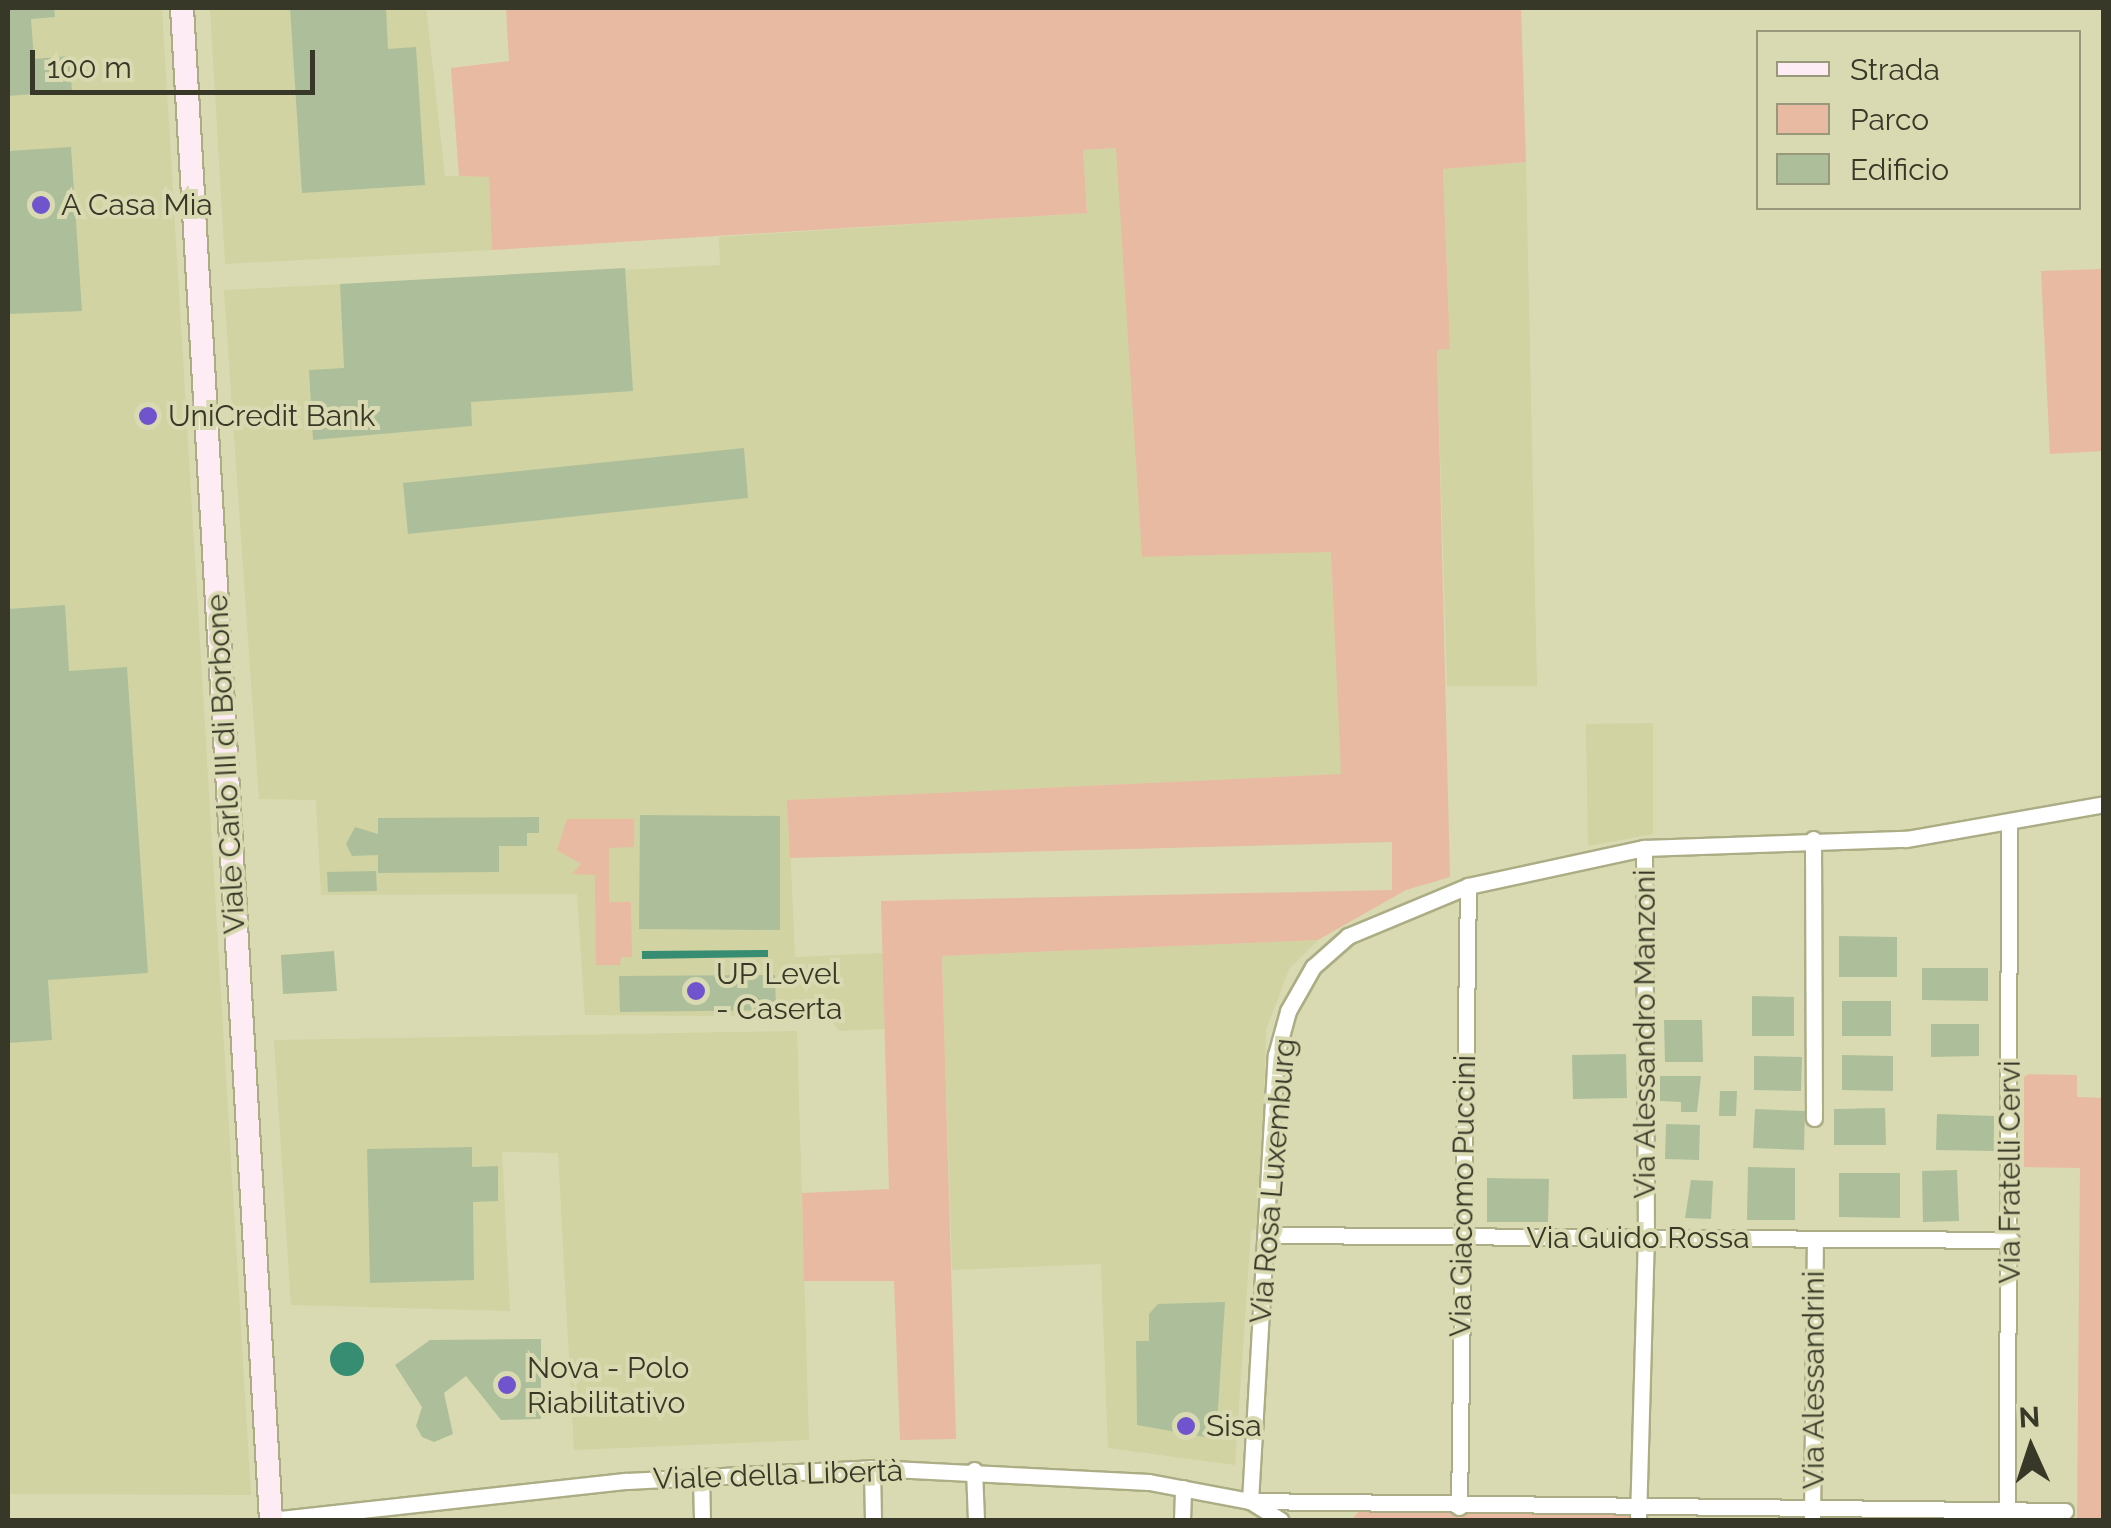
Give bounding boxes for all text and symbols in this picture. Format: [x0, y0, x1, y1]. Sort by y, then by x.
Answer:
scale bar [35, 30, 320, 92]
legend [1756, 30, 2081, 210]
text: 100 m [47, 50, 132, 85]
text: Strada [1850, 52, 1940, 87]
text: Parco [1850, 102, 1929, 137]
text: Edificio [1850, 152, 1949, 187]
place label: A Casa Mia [61, 187, 214, 223]
marker: A Casa Mia [30, 194, 52, 216]
place label: UniCredit Bank [168, 398, 375, 434]
marker: UniCredit Bank [137, 405, 159, 427]
street label: Viale Carlo III di Borbone [199, 593, 253, 935]
street label: Via Alessandro Manzoni [1627, 869, 1663, 1199]
place label: UP Level - Caserta [716, 956, 842, 1026]
marker: UP Level - Caserta [685, 980, 707, 1002]
street label: Via Rosa Luxemburg [1243, 1037, 1303, 1325]
street label: Via Giacomo Puccini [1443, 1055, 1483, 1337]
street label: Via Fratelli Cervi [1992, 1060, 2028, 1284]
street label: Via Guido Rossa [1526, 1220, 1750, 1256]
street label: Via Alessandrini [1796, 1270, 1832, 1490]
place label: Nova - Polo Riabilitativo [527, 1350, 689, 1420]
marker: Nova - Polo Riabilitativo [496, 1374, 518, 1396]
north arrow [1981, 1398, 2081, 1498]
text: N [2018, 1401, 2041, 1435]
place label: Sisa [1206, 1408, 1262, 1444]
marker: Sisa [1175, 1415, 1197, 1437]
street label: Viale della Libertà [652, 1453, 904, 1497]

